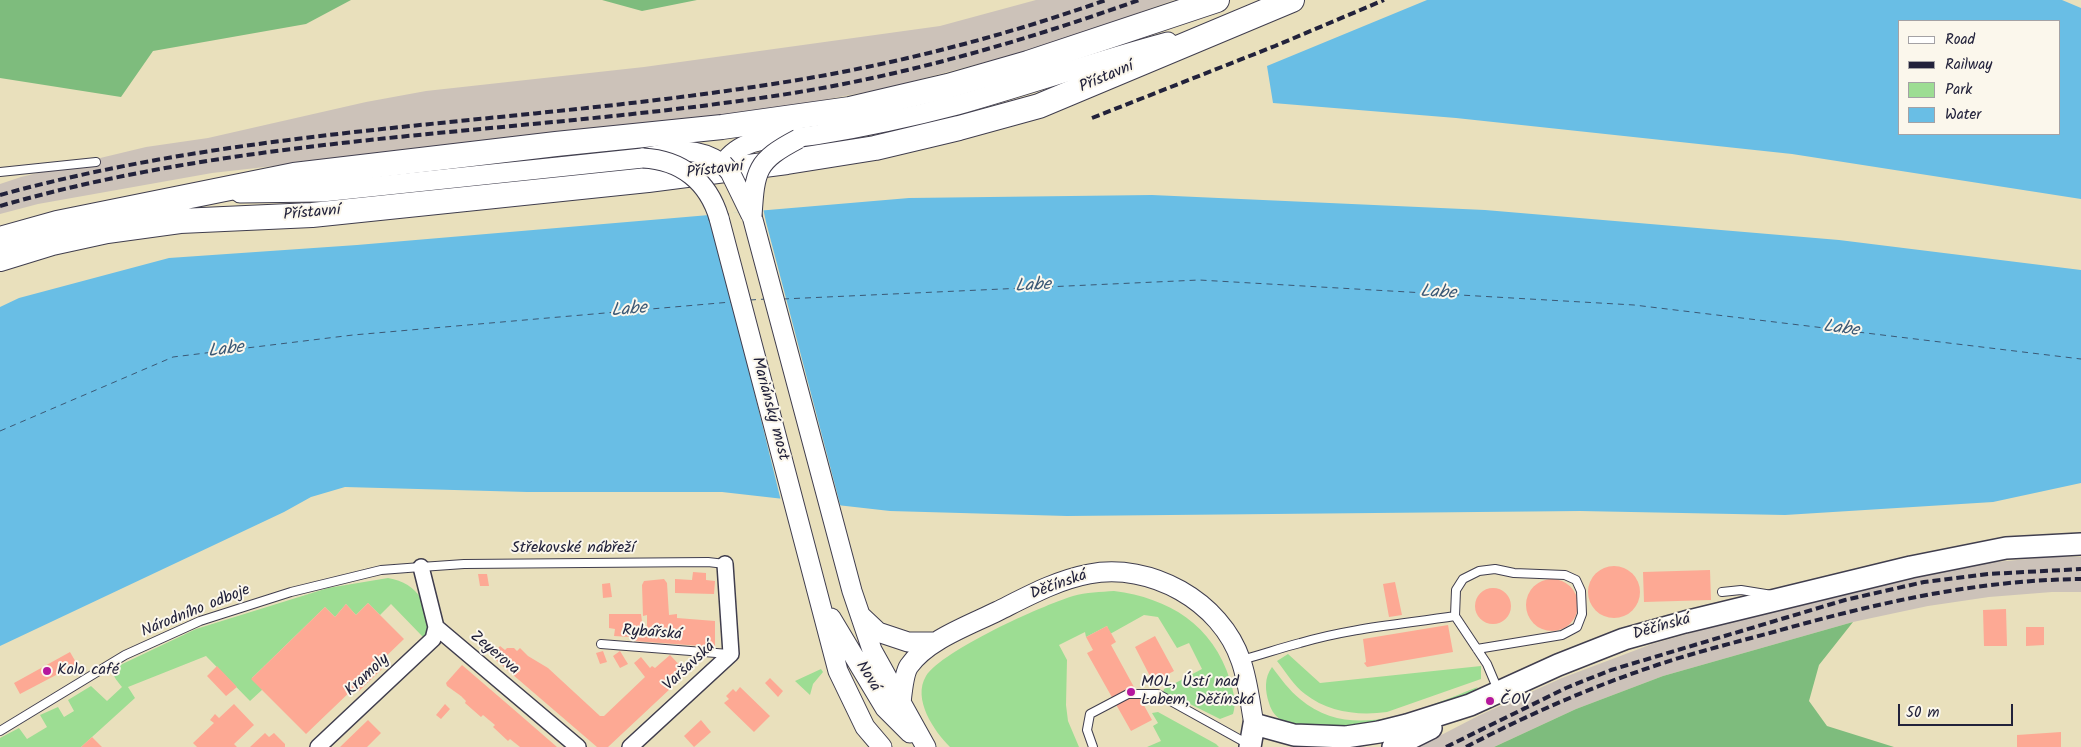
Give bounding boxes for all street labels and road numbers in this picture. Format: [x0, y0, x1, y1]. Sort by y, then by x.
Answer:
street label: Přístavní [1077, 58, 1137, 98]
street label: Přístavní [685, 158, 745, 184]
street label: Přístavní [283, 202, 341, 226]
street label: Mariánský most [746, 355, 792, 463]
street label: Střekovské nábřeží [511, 539, 635, 559]
street label: Děčínská [1028, 567, 1090, 605]
street label: Národního odboje [139, 581, 253, 643]
street label: Děčínská [1631, 611, 1693, 645]
street label: Rybářská [622, 622, 682, 646]
street label: Zeyerova [465, 628, 523, 680]
street label: Varšavská [660, 638, 720, 696]
street label: Kramoly [342, 651, 394, 701]
street label: Nová [850, 658, 884, 696]

